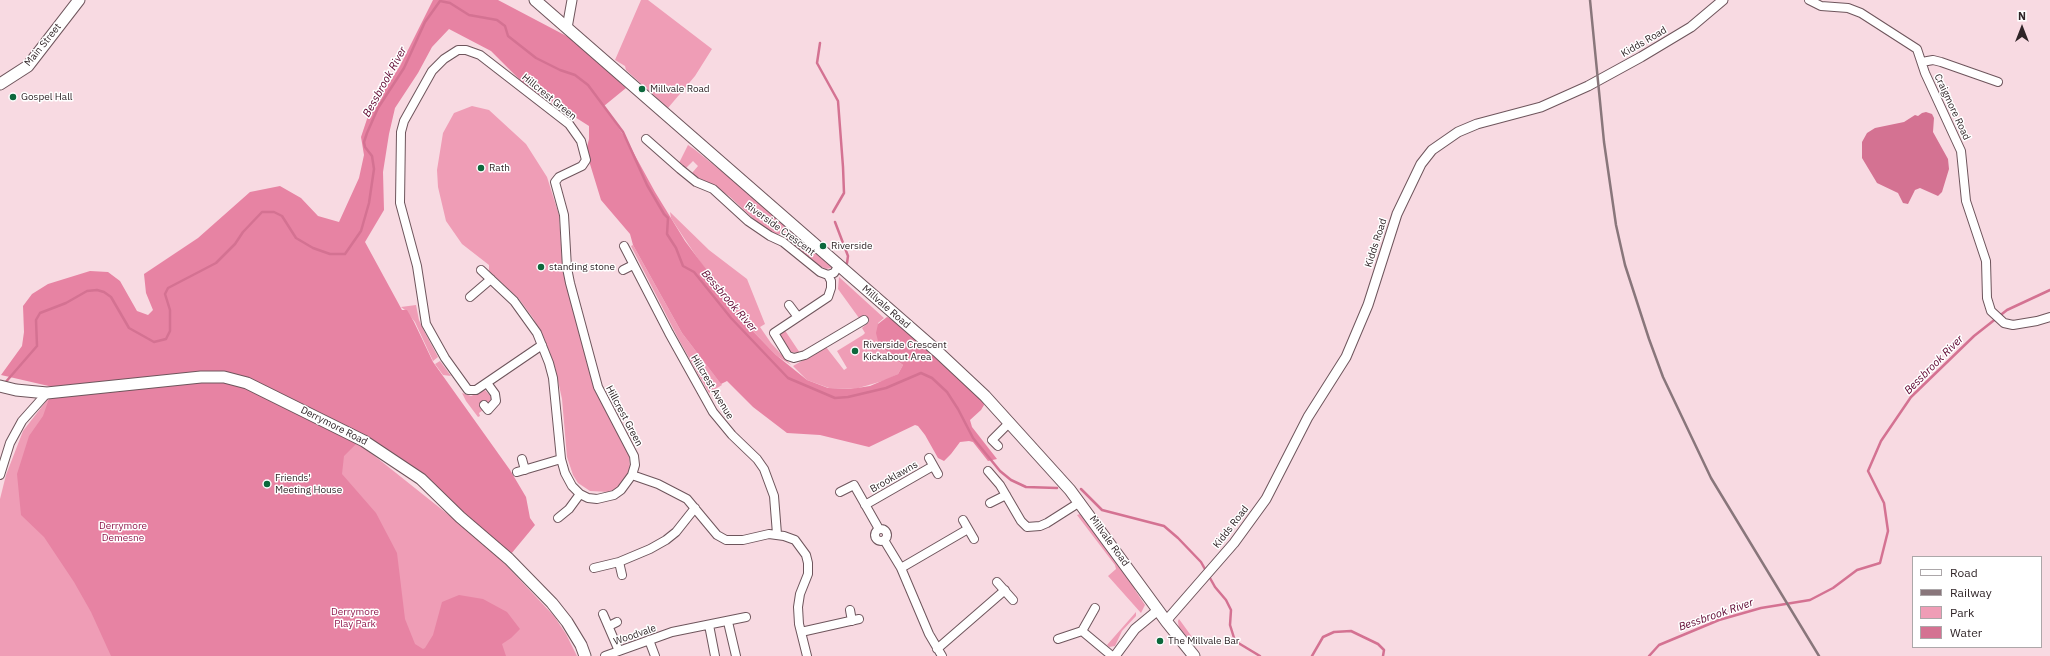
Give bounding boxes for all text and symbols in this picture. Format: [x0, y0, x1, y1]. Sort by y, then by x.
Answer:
north arrow [2002, 8, 2042, 48]
text: N [2018, 9, 2026, 23]
street label: Main Street [22, 21, 64, 69]
street label: Kidds Road [1619, 24, 1669, 60]
water label: Bessbrook River [360, 45, 410, 119]
street label: Hillcrest Green [519, 71, 579, 123]
street label: Craigmore Road [1931, 72, 1973, 142]
place label: Millvale Road [650, 83, 710, 95]
marker: Millvale Road [637, 84, 647, 94]
place label: Gospel Hall [21, 91, 73, 103]
marker: Gospel Hall [8, 92, 18, 102]
place label: Rath [489, 162, 510, 174]
marker: Rath [476, 163, 486, 173]
street label: Riverside Crescent [743, 200, 817, 258]
street label: Kidds Road [1362, 217, 1390, 269]
place label: Riverside [831, 240, 873, 252]
marker: Riverside [818, 241, 828, 251]
place label: standing stone [549, 261, 615, 273]
marker: standing stone [536, 262, 546, 272]
water label: Bessbrook River [698, 267, 760, 335]
street label: Millvale Road [860, 283, 912, 331]
water label: Bessbrook River [1902, 333, 1966, 397]
place label: Riverside Crescent Kickabout Area [863, 339, 947, 362]
marker: Riverside Crescent Kickabout Area [850, 346, 860, 356]
street label: Hillcrest Avenue [688, 353, 736, 421]
street label: Hillcrest Green [603, 384, 645, 448]
street label: Derrymore Road [299, 404, 369, 448]
street label: Brooklawns [868, 459, 920, 495]
place label: Friends' Meeting House [275, 472, 342, 496]
marker: Friends' Meeting House [262, 479, 272, 489]
street label: Kidds Road [1211, 503, 1251, 551]
street label: Millvale Road [1087, 513, 1131, 569]
park label: Derrymore Demesne [99, 520, 147, 544]
legend [1912, 556, 2042, 648]
text: Road [1950, 565, 1978, 580]
text: Railway [1950, 585, 1992, 600]
water label: Bessbrook River [1677, 596, 1755, 634]
text: Park [1950, 605, 1974, 620]
park label: Derrymore Play Park [331, 606, 379, 630]
street label: Woodvale [612, 622, 658, 648]
text: Water [1950, 625, 1982, 640]
place label: The Millvale Bar [1168, 635, 1239, 647]
marker: The Millvale Bar [1155, 636, 1165, 646]

